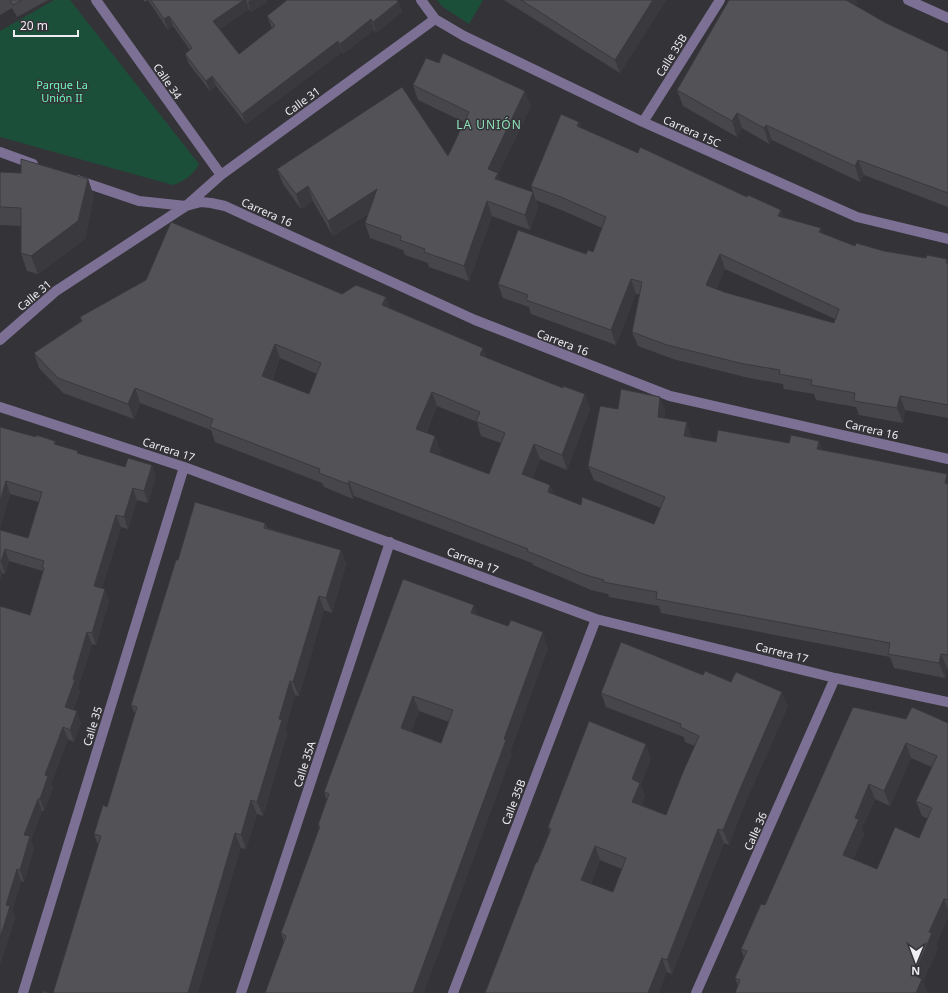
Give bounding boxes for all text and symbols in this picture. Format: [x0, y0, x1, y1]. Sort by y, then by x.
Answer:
scale bar [14, 12, 78, 38]
text: 20 m [20, 17, 48, 34]
street label: Calle 35B [652, 31, 690, 79]
street label: Calle 34 [150, 60, 186, 102]
park label: Parque La Unión II [36, 77, 88, 105]
street label: Calle 31 [281, 83, 323, 119]
street label: Carrera 15C [661, 112, 723, 150]
district label: LA UNIÓN [456, 116, 522, 133]
street label: Carrera 16 [239, 194, 295, 230]
street label: Calle 31 [14, 276, 54, 314]
street label: Carrera 16 [535, 325, 591, 359]
street label: Carrera 16 [844, 416, 900, 442]
street label: Carrera 17 [141, 434, 197, 464]
street label: Carrera 17 [445, 543, 501, 577]
street label: Carrera 17 [754, 638, 810, 666]
street label: Calle 35 [79, 704, 105, 748]
street label: Calle 35A [290, 738, 319, 789]
street label: Calle 35B [497, 777, 529, 827]
street label: Calle 36 [740, 809, 770, 853]
north arrow [896, 941, 936, 981]
text: N [911, 964, 920, 979]

